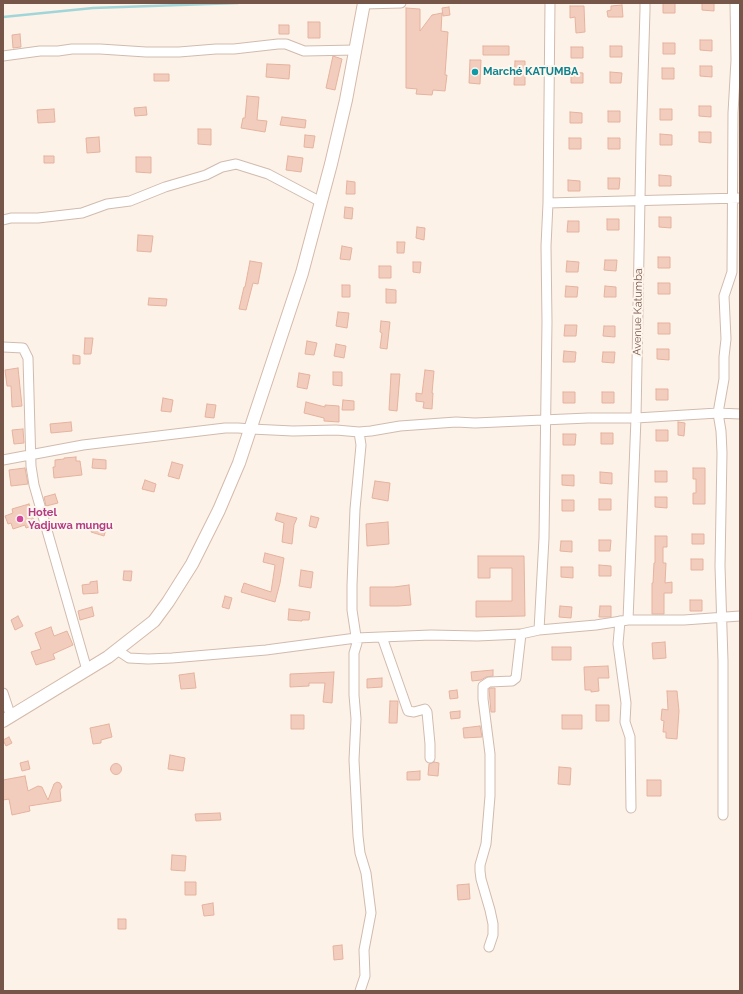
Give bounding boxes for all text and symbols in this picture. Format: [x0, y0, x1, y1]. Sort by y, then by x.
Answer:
place label: Marché KATUMBA [483, 65, 578, 79]
marker: Marché KATUMBA [470, 67, 480, 77]
street label: Avenue Katumba [631, 268, 645, 356]
place label: Hotel Yadjuwa mungu [28, 506, 113, 532]
marker: Hotel Yadjuwa mungu [15, 514, 25, 524]

